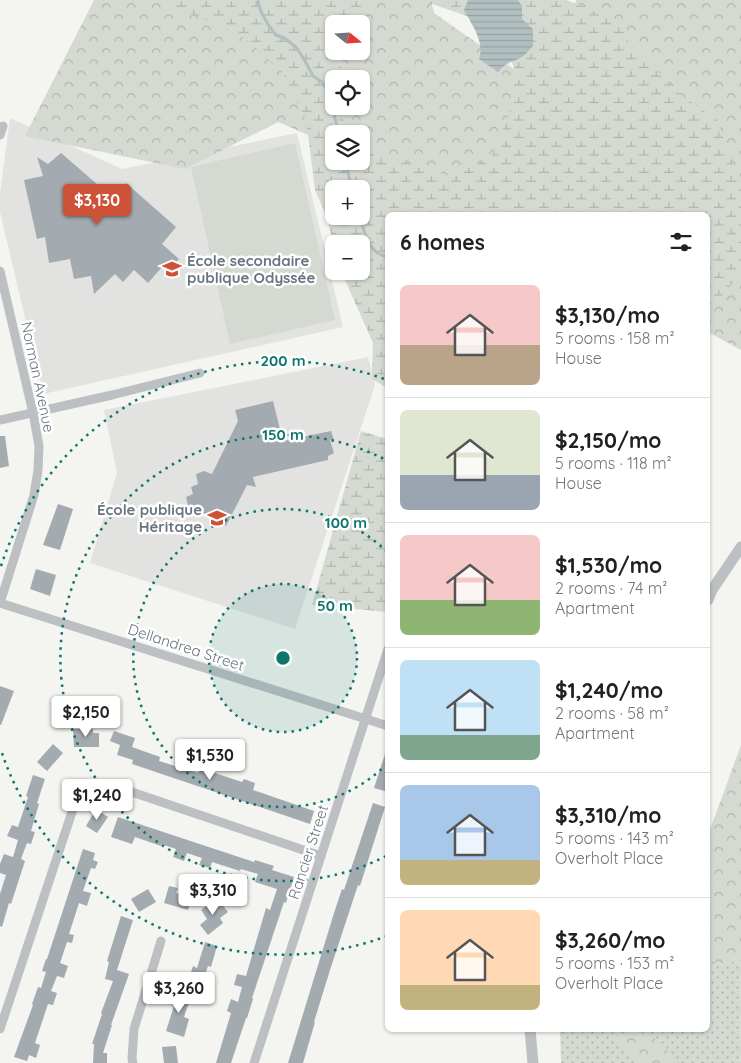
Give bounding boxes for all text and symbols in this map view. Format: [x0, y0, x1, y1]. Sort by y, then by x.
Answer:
north arrow [325, 15, 370, 60]
map controls [325, 15, 370, 280]
button: locate [325, 70, 370, 115]
button: layers [325, 125, 370, 170]
button: + [325, 180, 370, 225]
pin: $3,130 [56, 184, 138, 226]
text: $3,130 [74, 190, 120, 210]
icon: filters [667, 228, 695, 256]
text: 6 homes [400, 229, 485, 255]
button: − [325, 235, 370, 280]
place label: École secondaire publique Odyssée [187, 251, 315, 287]
school or university icon: École secondaire publique Odyssée [161, 258, 183, 280]
text: $3,130/mo [555, 302, 660, 328]
icon: home [440, 305, 500, 365]
street label: Norman Avenue [17, 320, 59, 434]
text: 5 rooms · 158 m² [555, 328, 675, 348]
text: House [555, 348, 602, 368]
text: 200 m [261, 351, 306, 370]
text: 150 m [262, 425, 304, 444]
text: $2,150/mo [555, 427, 661, 453]
icon: home [440, 430, 500, 490]
text: 5 rooms · 118 m² [555, 453, 672, 473]
text: House [555, 473, 602, 493]
place label: École publique Héritage [97, 500, 202, 536]
school or university icon: École publique Héritage [206, 507, 228, 529]
text: 100 m [325, 513, 367, 532]
text: $1,530/mo [555, 552, 662, 578]
icon: home [440, 555, 500, 615]
text: 2 rooms · 74 m² [555, 578, 667, 598]
text: 50 m [317, 596, 353, 615]
text: Apartment [555, 598, 635, 618]
street label: Dellandrea Street [125, 619, 247, 675]
centre of rings [274, 649, 292, 667]
text: $1,240/mo [555, 677, 663, 703]
icon: home [440, 680, 500, 740]
pin: $2,150 [45, 696, 127, 738]
text: $2,150 [62, 702, 110, 722]
text: 2 rooms · 58 m² [555, 703, 669, 723]
text: Apartment [555, 723, 635, 743]
pin: $1,530 [169, 738, 251, 781]
text: $1,530 [186, 745, 234, 765]
pin: $1,240 [56, 778, 138, 821]
text: $1,240 [73, 785, 121, 805]
street label: Rancier Street [284, 802, 332, 902]
text: $3,310/mo [555, 802, 661, 828]
icon: home [440, 805, 500, 865]
text: 5 rooms · 143 m² [555, 828, 674, 848]
text: Overholt Place [555, 848, 663, 868]
pin: $3,310 [172, 874, 254, 916]
text: $3,310 [189, 880, 237, 900]
text: $3,260/mo [555, 927, 665, 953]
icon: home [440, 930, 500, 990]
text: 5 rooms · 153 m² [555, 953, 674, 973]
pin: $3,260 [138, 972, 220, 1014]
text: Overholt Place [555, 973, 663, 993]
text: $3,260 [154, 978, 204, 998]

